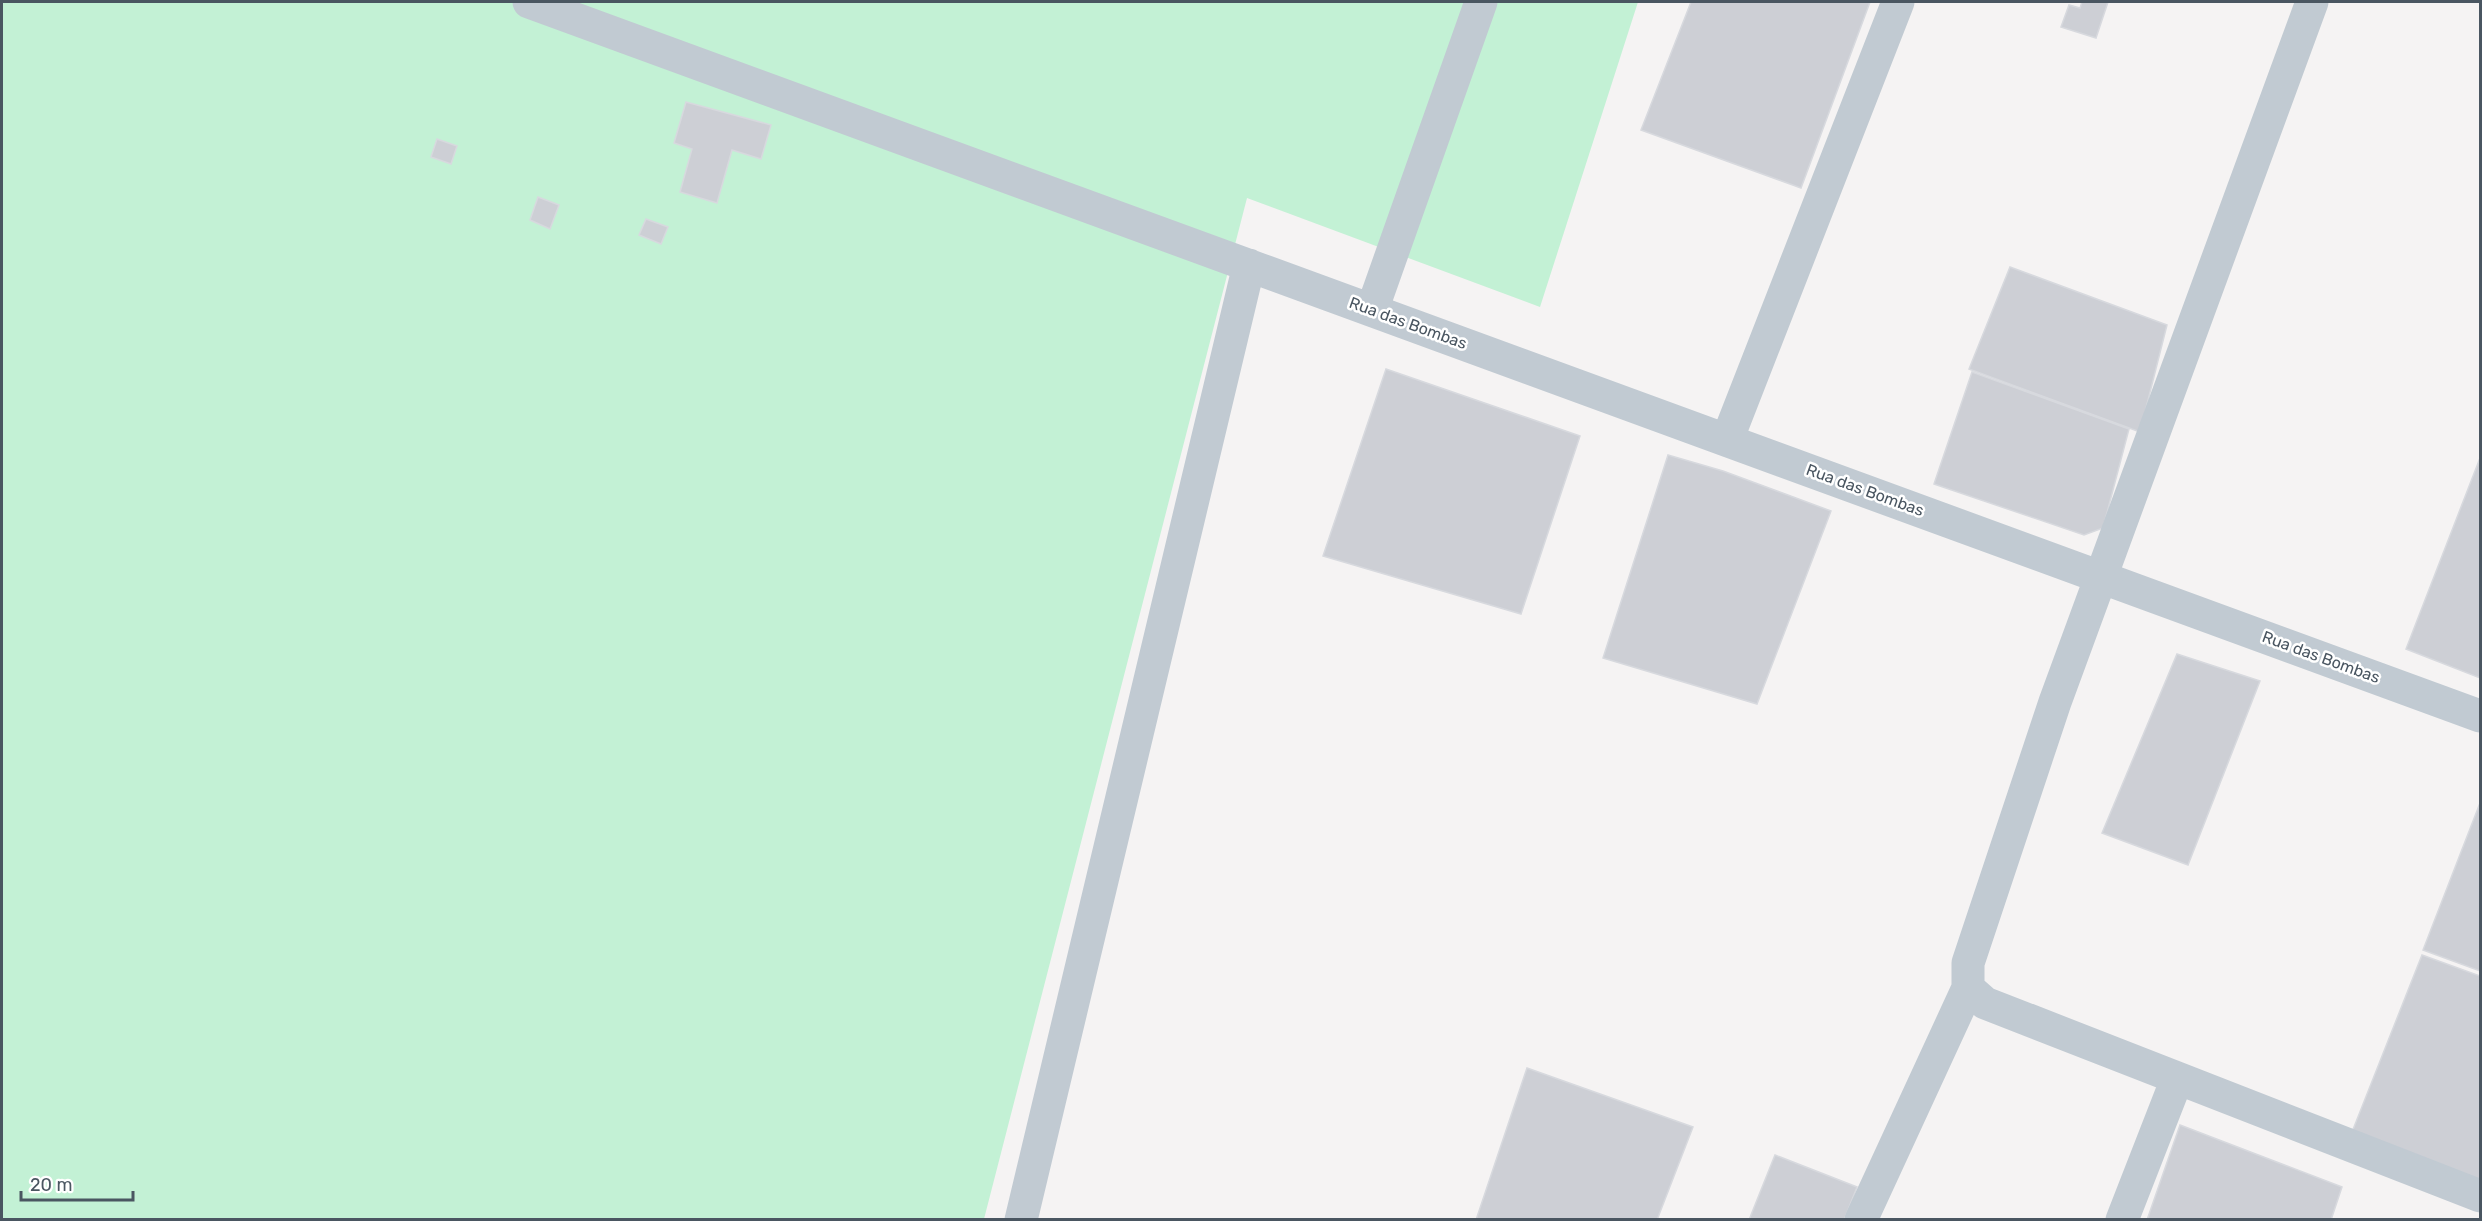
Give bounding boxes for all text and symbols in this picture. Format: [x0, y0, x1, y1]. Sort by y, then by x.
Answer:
street label: Rua das Bombas [1347, 293, 1469, 353]
street label: Rua das Bombas [1804, 460, 1926, 520]
street label: Rua das Bombas [2260, 627, 2382, 687]
scale bar [21, 1164, 134, 1202]
text: 20 m [30, 1174, 72, 1196]

